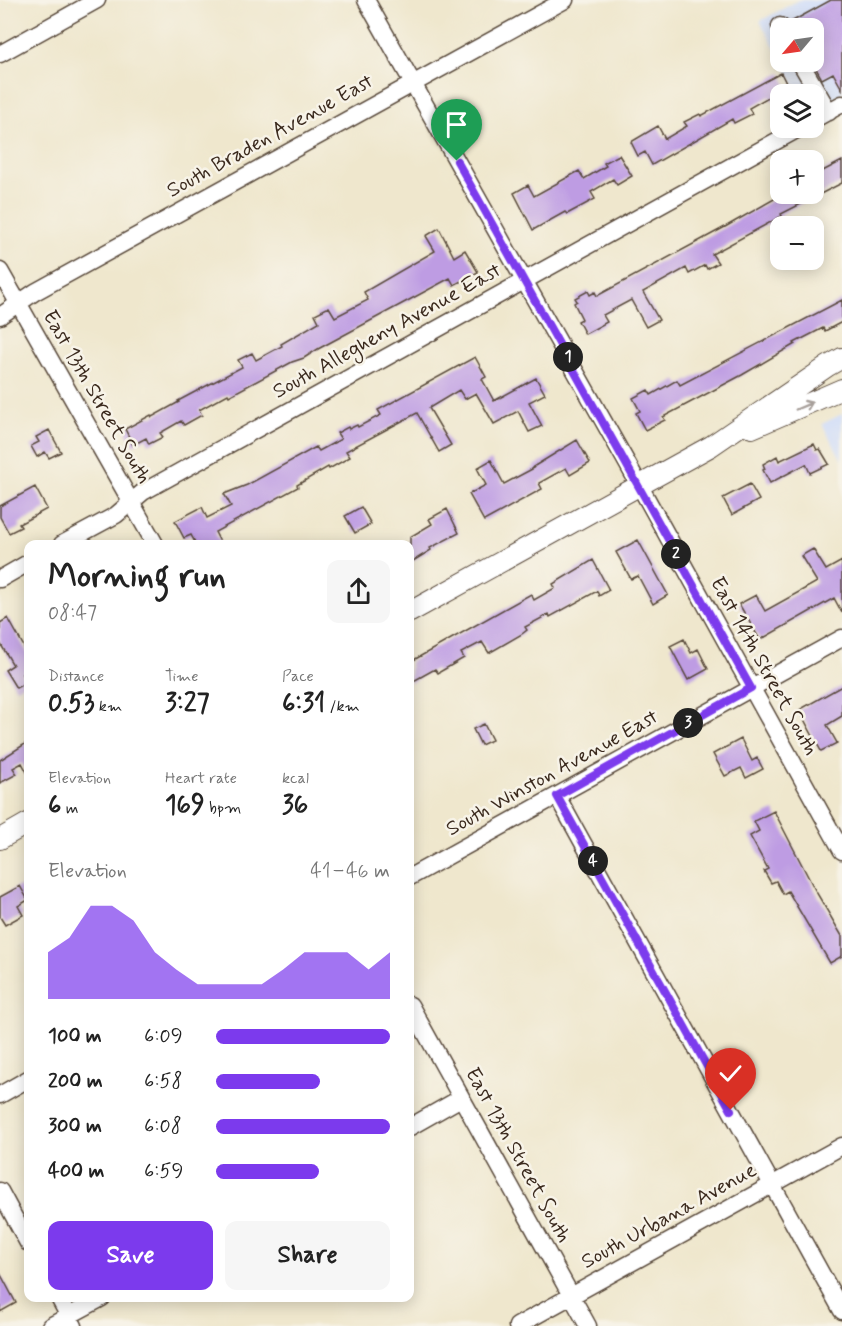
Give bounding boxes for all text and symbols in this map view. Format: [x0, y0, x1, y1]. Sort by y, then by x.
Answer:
north arrow [770, 18, 824, 72]
map controls [770, 18, 824, 270]
street label: South Braden Avenue East [162, 67, 379, 204]
button: layers [770, 84, 824, 138]
pin [431, 99, 482, 161]
icon: arrive [440, 108, 473, 141]
button: + [770, 150, 824, 204]
button: − [770, 216, 824, 270]
street label: South Allegheny Avenue East [268, 256, 507, 406]
street label: East 13th Street South [36, 305, 158, 489]
pin: 1 [553, 342, 583, 372]
text: 1 [564, 346, 572, 367]
one-way arrow [794, 400, 812, 411]
pin: 2 [661, 539, 691, 569]
text: 2 [672, 543, 680, 564]
text: Morning run [48, 555, 226, 599]
button: share [327, 560, 390, 623]
street label: East 14th Street South [703, 572, 825, 760]
text: 08:47 [48, 600, 97, 627]
text: Distance [48, 666, 104, 687]
text: Time [165, 666, 199, 687]
text: Pace [282, 666, 314, 687]
text: 0.53 [48, 687, 95, 721]
text: 3:27 [165, 687, 210, 721]
text: 6:31 [282, 687, 325, 721]
text: km [95, 696, 122, 717]
text: /km [325, 696, 360, 717]
street label: South Winston Avenue East [441, 703, 663, 843]
pin: 3 [673, 708, 703, 738]
text: 3 [684, 712, 692, 733]
text: Elevation [48, 768, 111, 789]
text: Heart rate [165, 768, 237, 789]
text: kcal [282, 768, 309, 789]
text: 6 [48, 789, 61, 823]
text: 169 [165, 789, 205, 823]
text: 36 [282, 789, 308, 823]
text: m [61, 798, 78, 819]
text: bpm [205, 798, 241, 819]
pin: 4 [578, 846, 608, 876]
text: 4 [588, 850, 598, 871]
text: Elevation [48, 858, 127, 885]
text: 41–46 m [310, 858, 390, 885]
text: 100 m [48, 1023, 102, 1050]
text: 6:09 [144, 1023, 183, 1050]
pin [705, 1048, 756, 1110]
icon: check [714, 1057, 747, 1090]
street label: East 13th Street South [458, 1062, 578, 1248]
text: 200 m [48, 1068, 103, 1095]
text: 6:58 [144, 1068, 183, 1095]
text: 300 m [48, 1113, 102, 1140]
text: 6:08 [144, 1113, 182, 1140]
street label: South Urbana Avenue [576, 1156, 762, 1276]
text: 400 m [48, 1158, 104, 1185]
text: 6:59 [144, 1158, 184, 1185]
button: Save [48, 1221, 213, 1290]
button: Share [225, 1221, 390, 1290]

